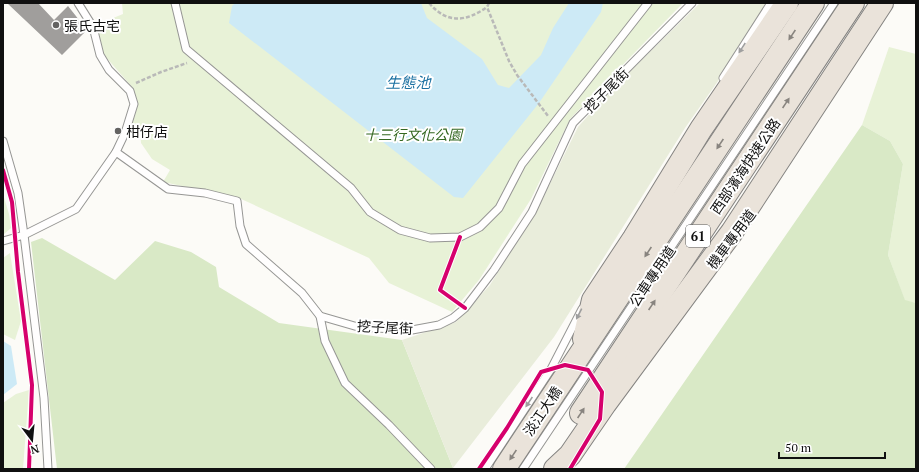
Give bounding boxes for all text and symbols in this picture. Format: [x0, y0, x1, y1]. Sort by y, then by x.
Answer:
place label: 張氏古宅 [64, 16, 120, 35]
marker: 張氏古宅 [51, 20, 61, 30]
one-way arrow [788, 30, 796, 41]
one-way arrow [739, 42, 746, 53]
street label: 挖子尾街 [579, 63, 633, 117]
water label: 生態池 [385, 72, 432, 92]
one-way arrow [782, 98, 790, 108]
street label: 西部濱海快速公路 [706, 114, 784, 218]
place label: 柑仔店 [126, 122, 168, 141]
park label: 十三行文化公園 [364, 125, 464, 144]
marker: 柑仔店 [113, 126, 123, 136]
one-way arrow [716, 139, 724, 149]
street label: 機車專用道 [702, 205, 760, 273]
road number: 61 [686, 225, 710, 247]
street label: 公車專用道 [625, 242, 679, 310]
one-way arrow [644, 247, 652, 257]
one-way arrow [649, 299, 656, 311]
one-way arrow [576, 309, 582, 320]
street label: 挖子尾街 [357, 316, 413, 338]
street label: 淡江大橋 [518, 382, 566, 440]
one-way arrow [525, 397, 533, 407]
one-way arrow [577, 408, 585, 418]
north arrow [12, 420, 52, 460]
scale bar [779, 434, 885, 460]
text: 50 m [785, 440, 812, 455]
text: N [28, 442, 41, 458]
one-way arrow [509, 450, 517, 460]

